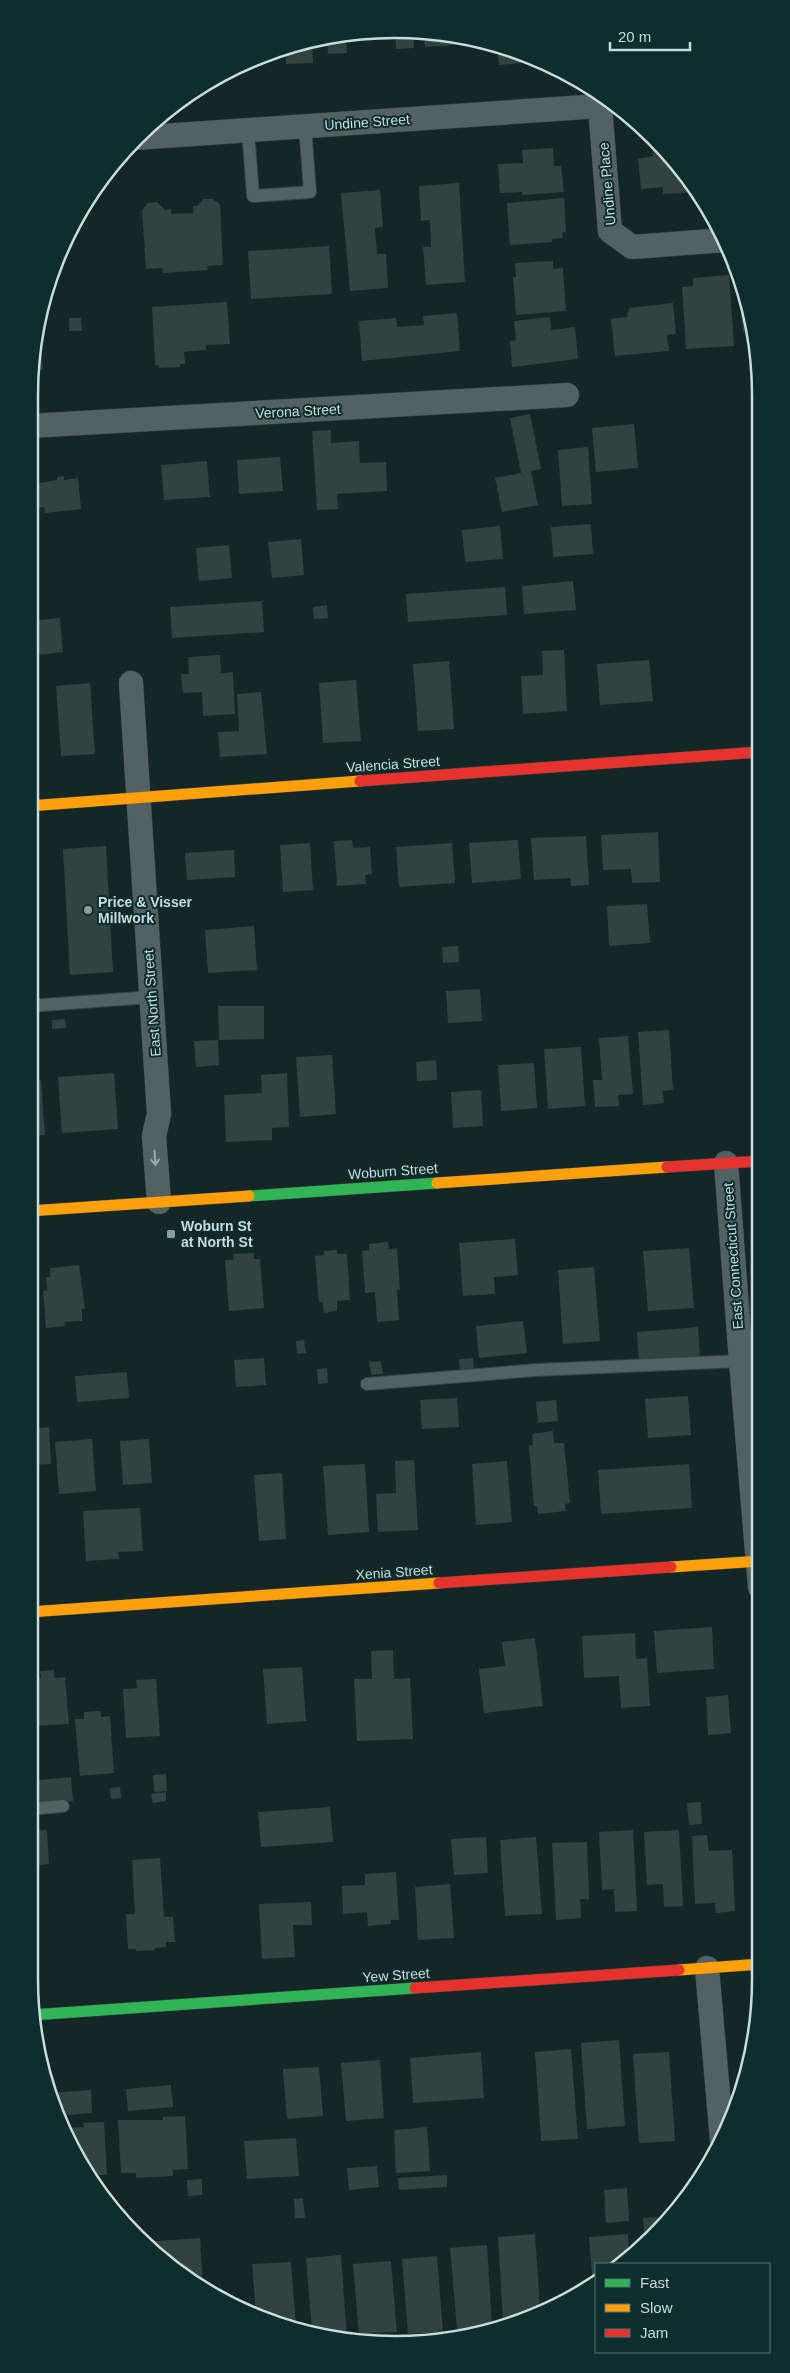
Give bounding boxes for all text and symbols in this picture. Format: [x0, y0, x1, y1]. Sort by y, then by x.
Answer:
scale bar [610, 20, 690, 52]
text: 20 m [618, 28, 651, 45]
street label: Undine Street [324, 111, 410, 133]
street label: Undine Place [595, 142, 619, 226]
street label: Verona Street [255, 401, 341, 421]
street label: Valencia Street [346, 753, 441, 775]
place label: Price & Visser Millwork [98, 894, 192, 926]
marker: Price & Visser Millwork [82, 904, 94, 916]
street label: East North Street [140, 949, 164, 1057]
one-way arrow [151, 1150, 160, 1166]
street label: Woburn Street [348, 1160, 439, 1182]
street label: East Connecticut Street [720, 1182, 746, 1330]
place label: Woburn St at North St [181, 1218, 253, 1250]
marker: Woburn St at North St [165, 1228, 177, 1240]
street label: Xenia Street [355, 1561, 433, 1583]
street label: Yew Street [362, 1965, 430, 1985]
legend [595, 2263, 770, 2353]
text: Fast [640, 2274, 670, 2291]
text: Slow [640, 2299, 673, 2316]
text: Jam [640, 2324, 668, 2341]

